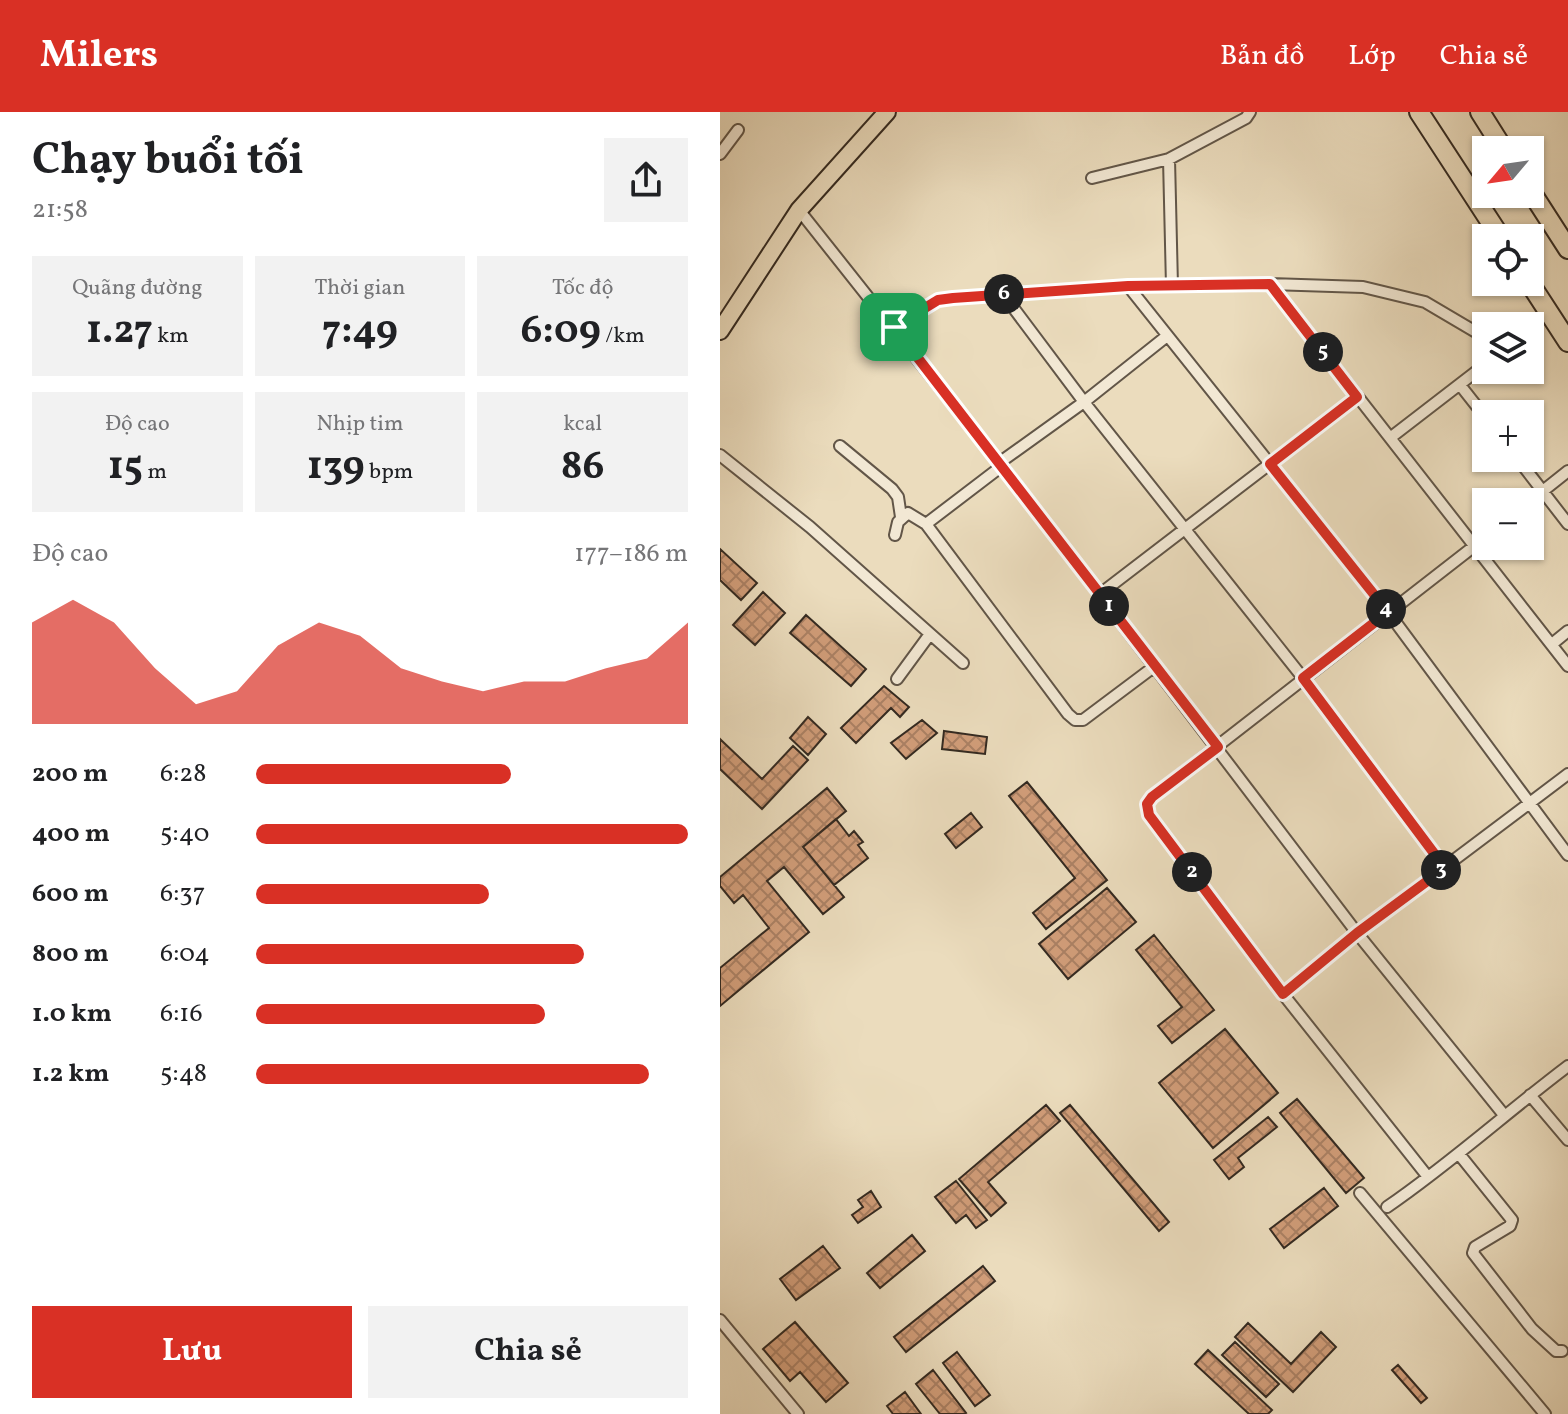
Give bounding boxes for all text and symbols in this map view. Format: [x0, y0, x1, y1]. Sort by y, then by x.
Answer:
text: Milers [40, 30, 158, 83]
text: Bản đồ [1220, 37, 1304, 76]
text: Lớp [1348, 37, 1396, 76]
text: Chia sẻ [1440, 37, 1528, 76]
text: Chạy buổi tối [32, 131, 304, 192]
north arrow [1472, 136, 1544, 208]
map controls [1472, 136, 1544, 560]
button: share [604, 138, 688, 222]
text: 21:58 [32, 192, 88, 228]
button: locate [1472, 224, 1544, 296]
text: Quãng đường [72, 273, 202, 304]
text: Thời gian [315, 273, 405, 304]
text: Tốc độ [552, 273, 613, 304]
pin: 6 [984, 274, 1024, 314]
text: 6 [998, 278, 1010, 309]
pin [860, 293, 928, 361]
text: 1.27 [86, 304, 153, 360]
text: 7:49 [322, 304, 398, 360]
text: 6:09 [521, 304, 601, 360]
icon: arrive [872, 305, 916, 349]
button: layers [1472, 312, 1544, 384]
text: km [153, 321, 189, 352]
text: /km [601, 321, 645, 352]
pin: 5 [1303, 332, 1343, 372]
text: 5 [1318, 336, 1328, 367]
button: + [1472, 400, 1544, 472]
text: Độ cao [105, 409, 170, 440]
text: Nhịp tim [317, 409, 403, 440]
text: kcal [563, 409, 602, 440]
text: 15 [108, 440, 143, 496]
text: 139 [307, 440, 365, 496]
text: 86 [561, 440, 605, 496]
text: m [143, 457, 167, 488]
text: bpm [365, 457, 413, 488]
button: − [1472, 488, 1544, 560]
text: Độ cao [32, 536, 108, 572]
text: 177–186 m [574, 536, 688, 572]
pin: 1 [1089, 586, 1129, 626]
pin: 4 [1366, 589, 1406, 629]
text: 1 [1105, 590, 1113, 621]
text: 4 [1379, 593, 1393, 624]
text: 200 m [32, 756, 108, 792]
text: 6:28 [160, 756, 206, 792]
text: 400 m [32, 816, 110, 852]
text: 5:40 [160, 816, 209, 852]
pin: 3 [1421, 850, 1461, 890]
pin: 2 [1172, 852, 1212, 892]
text: 3 [1435, 854, 1447, 885]
text: 2 [1186, 856, 1198, 887]
text: 600 m [32, 876, 109, 912]
text: 6:37 [160, 876, 205, 912]
text: 800 m [32, 936, 109, 972]
text: 6:04 [160, 936, 210, 972]
text: 1.0 km [32, 996, 112, 1032]
text: 6:16 [160, 996, 203, 1032]
text: 1.2 km [32, 1056, 109, 1092]
text: 5:48 [160, 1056, 207, 1092]
button: Lưu [32, 1306, 352, 1398]
button: Chia sẻ [368, 1306, 688, 1398]

